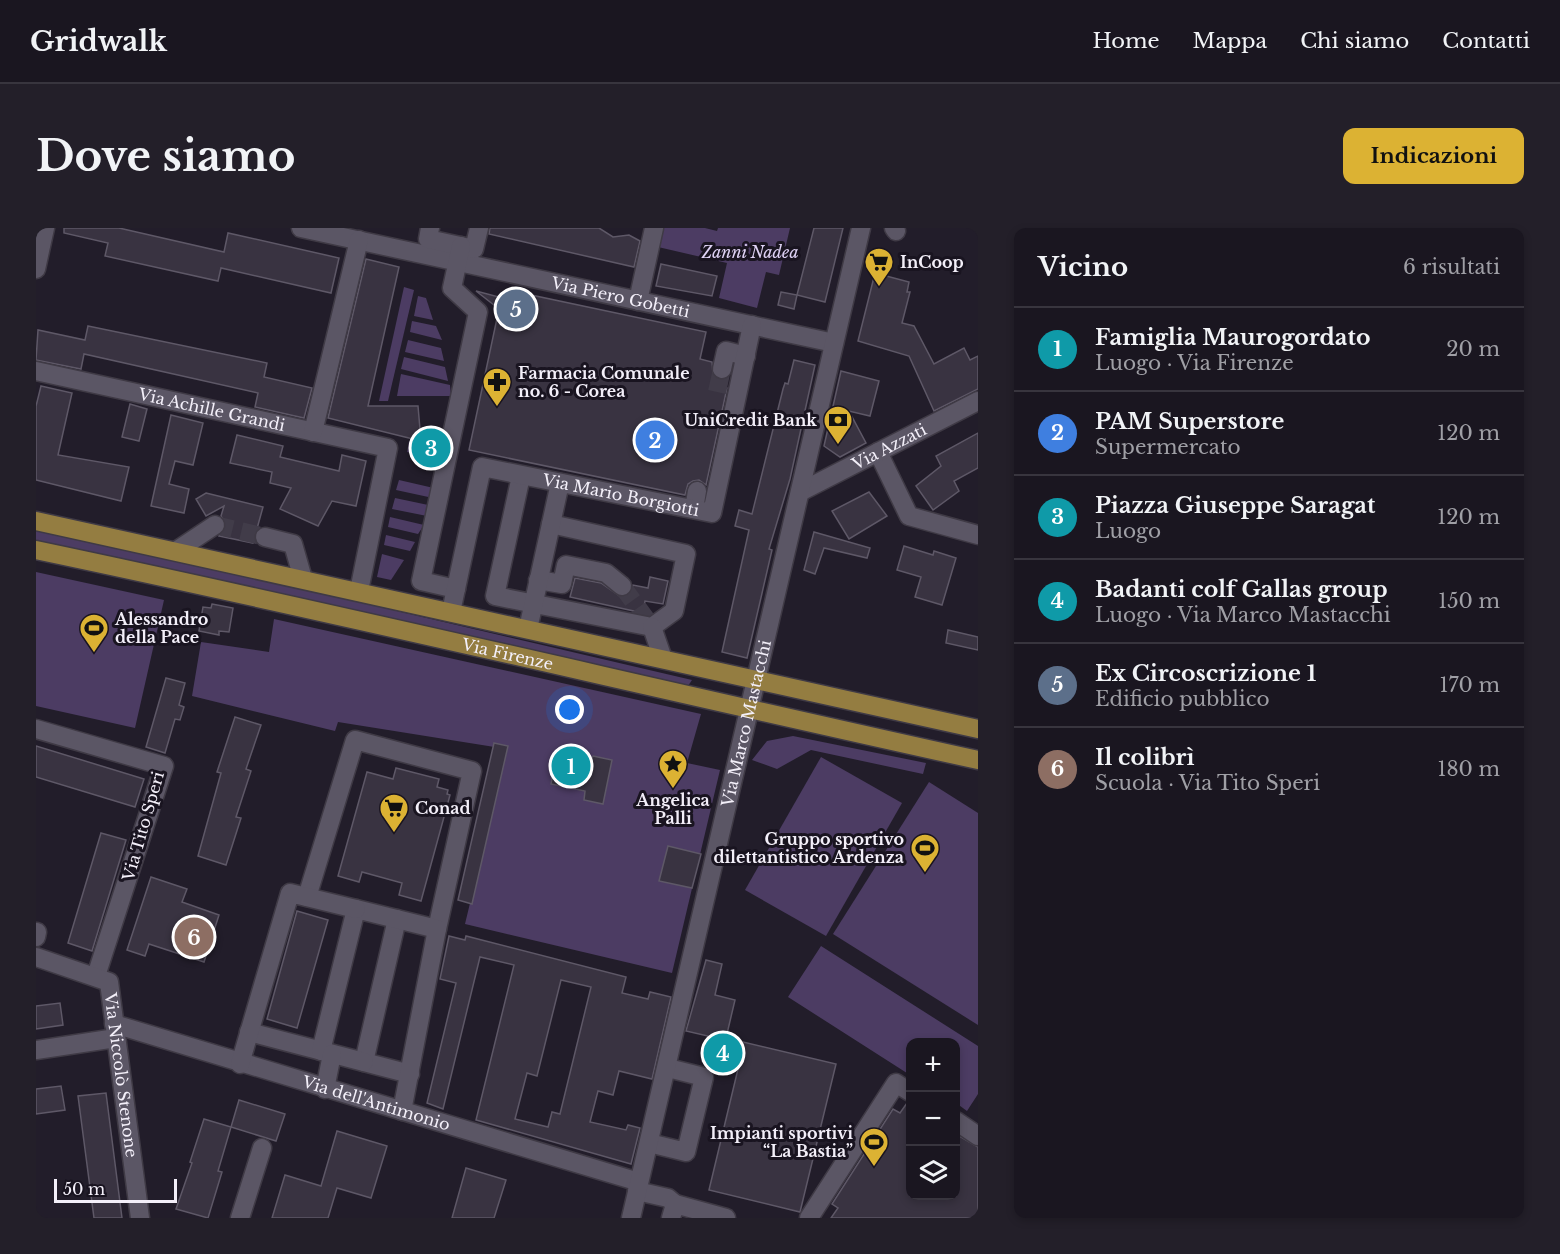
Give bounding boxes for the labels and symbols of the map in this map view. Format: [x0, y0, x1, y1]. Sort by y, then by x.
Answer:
park label: Zanni Nadea [700, 242, 799, 262]
supermarket icon: InCoop [863, 246, 895, 288]
place label: InCoop [900, 252, 964, 272]
street label: Via Piero Gobetti [549, 272, 692, 322]
pin: 5 [496, 286, 536, 332]
place label: Farmacia Comunale no. 6 - Corea [518, 363, 690, 401]
pharmacy icon: Farmacia Comunale no. 6 - Corea [481, 366, 513, 408]
street label: Via Achille Grandi [136, 383, 288, 435]
bank icon: UniCredit Bank [822, 404, 854, 446]
place label: UniCredit Bank [684, 410, 817, 430]
pin: 2 [636, 418, 674, 462]
street label: Via Azzati [847, 419, 930, 474]
pin: 3 [412, 426, 450, 470]
street label: Via Mario Borgiotti [540, 469, 702, 520]
place label: Alessandro della Pace [114, 609, 208, 647]
sports icon: Alessandro della Pace [78, 612, 110, 654]
street label: Via Firenze [459, 634, 555, 674]
street label: Via Marco Mastacchi [717, 637, 775, 810]
your location [555, 695, 584, 724]
pin: 1 [552, 744, 590, 788]
place icon: Angelica Palli [657, 748, 689, 790]
street label: Via Tito Speri [118, 768, 168, 884]
place label: Angelica Palli [635, 790, 710, 828]
supermarket icon: Conad [378, 792, 410, 834]
place label: Conad [415, 798, 471, 818]
place label: Gruppo sportivo dilettantistico Ardenza [713, 829, 904, 867]
sports icon: Gruppo sportivo dilettantistico Ardenza [909, 832, 941, 874]
pin: 6 [174, 914, 214, 960]
street label: Via Niccolò Stenone [100, 990, 142, 1159]
pin: 4 [704, 1030, 742, 1076]
street label: Via dell'Antimonio [299, 1071, 453, 1135]
place label: Impianti sportivi “La Bastia” [710, 1123, 853, 1161]
sports icon: Impianti sportivi “La Bastia” [858, 1126, 890, 1168]
scale bar [54, 1176, 177, 1204]

